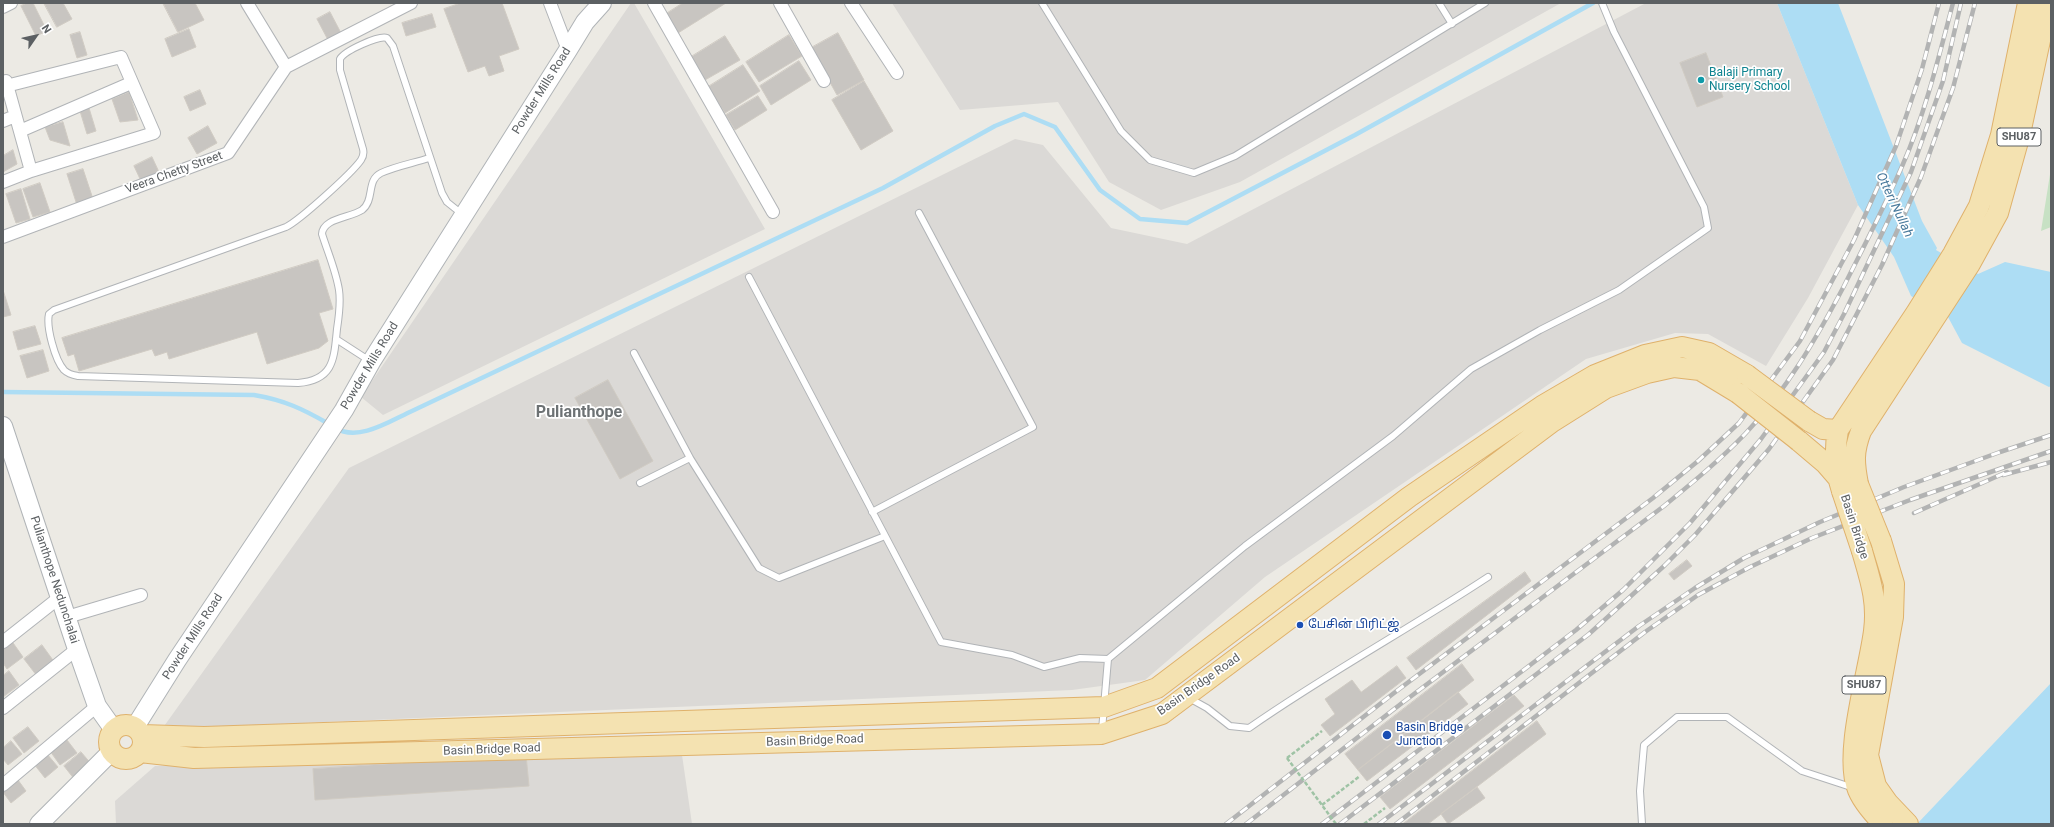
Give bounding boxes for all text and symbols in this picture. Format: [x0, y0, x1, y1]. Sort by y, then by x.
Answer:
north arrow [16, 16, 56, 56]
text: N [39, 22, 54, 36]
street label: Powder Mills Road [510, 45, 574, 137]
place label: Balaji Primary Nursery School [1709, 66, 1790, 94]
marker: Balaji Primary Nursery School [1696, 75, 1706, 85]
road number: SHU87 [1997, 128, 2041, 146]
street label: Veera Chetty Street [123, 149, 225, 197]
water label: Otteri Nullah [1872, 170, 1916, 240]
street label: Powder Mills Road [338, 320, 402, 412]
district label: Pulianthope [536, 403, 622, 423]
street label: Basin Bridge [1837, 493, 1871, 561]
street label: Pulianthope Nedunchalai [27, 514, 81, 646]
street label: Powder Mills Road [160, 591, 226, 683]
place label: பேசின் பிரிட்ஜ் [1308, 618, 1399, 632]
marker: பேசின் பிரிட்ஜ் [1295, 620, 1305, 630]
street label: Basin Bridge Road [1155, 651, 1243, 719]
road number: SHU87 [1842, 676, 1886, 694]
place label: Basin Bridge Junction [1396, 721, 1463, 749]
marker: Basin Bridge Junction [1381, 729, 1393, 741]
street label: Basin Bridge Road [766, 732, 864, 750]
street label: Basin Bridge Road [443, 741, 541, 759]

